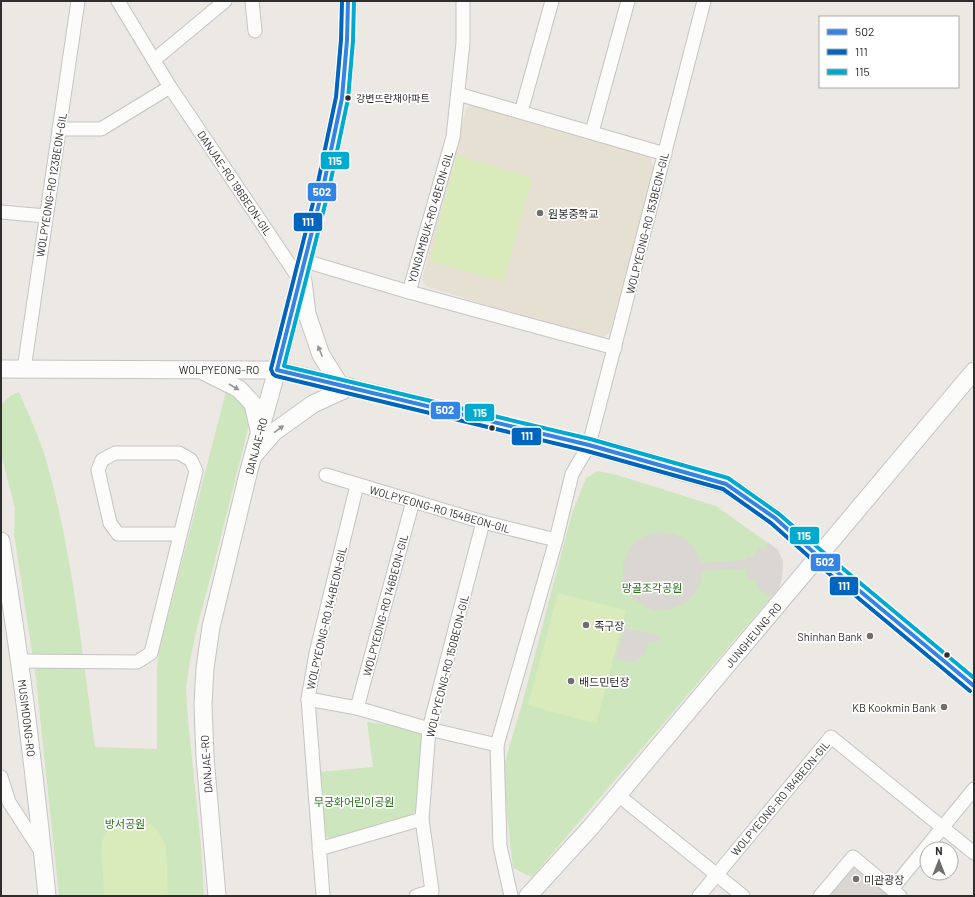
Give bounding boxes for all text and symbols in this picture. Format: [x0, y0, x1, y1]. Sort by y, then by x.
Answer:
legend [819, 16, 959, 88]
text: 502 [855, 24, 874, 38]
text: 111 [855, 44, 868, 58]
text: 115 [855, 64, 870, 78]
place label: 강변뜨란채아파트 [356, 92, 430, 104]
marker: 강변뜨란채아파트 [343, 93, 353, 103]
street label: WOLPYEONG-RO 123BEON-GIL [33, 112, 69, 258]
street label: DANJAE-RO 196BEON-GIL [195, 128, 275, 238]
street label: YONGAMBUK-RO 4BEON-GIL [405, 150, 455, 284]
line badge: 115 [320, 151, 350, 170]
street label: WOLPYEONG-RO 153BEON-GIL [623, 151, 671, 295]
text: 115 [328, 154, 342, 167]
line badge: 502 [307, 182, 337, 202]
text: 502 [313, 185, 331, 198]
place label: 원봉중학교 [548, 207, 599, 220]
marker: 원봉중학교 [535, 208, 545, 218]
line badge: 111 [293, 212, 323, 232]
text: 111 [302, 215, 314, 228]
one-way arrow [317, 345, 323, 357]
street label: WOLPYEONG-RO [179, 363, 259, 376]
one-way arrow [228, 383, 240, 390]
line badge: 502 [430, 401, 461, 420]
text: 502 [436, 403, 454, 416]
line badge: 115 [464, 403, 495, 422]
text: 115 [473, 406, 487, 419]
street label: DANJAE-RO [242, 416, 270, 476]
unlabelled marker [487, 423, 497, 433]
one-way arrow [273, 425, 284, 433]
line badge: 111 [511, 427, 542, 446]
text: 111 [521, 429, 533, 442]
street label: WOLPYEONG-RO 154BEON-GIL [368, 483, 512, 535]
line badge: 115 [789, 526, 820, 545]
text: 115 [797, 529, 811, 542]
street label: WOLPYEONG-RO 146BEON-GIL [360, 533, 410, 677]
street label: WOLPYEONG-RO 144BEON-GIL [303, 545, 349, 691]
line badge: 502 [810, 553, 841, 572]
text: 502 [816, 555, 834, 568]
line badge: 111 [829, 576, 859, 596]
text: 111 [838, 579, 850, 592]
park label: 망골조각공원 [622, 581, 682, 594]
street label: WOLPYEONG-RO 150BEON-GIL [423, 593, 471, 739]
street label: JUNGHEUNG-RO [722, 600, 784, 670]
place label: 족구장 [594, 619, 624, 632]
marker: 족구장 [581, 620, 591, 630]
place label: Shinhan Bank [797, 630, 862, 643]
marker: Shinhan Bank [865, 631, 875, 641]
unlabelled marker [942, 650, 952, 660]
place label: 배드민턴장 [579, 675, 630, 688]
marker: 배드민턴장 [566, 676, 576, 686]
street label: MUSIMDONG-RO [16, 679, 38, 758]
place label: KB Kookmin Bank [852, 701, 936, 714]
marker: KB Kookmin Bank [939, 702, 949, 712]
street label: DANJAE-RO [197, 734, 215, 793]
street label: WOLPYEONG-RO 184BEON-GIL [728, 738, 832, 858]
park label: 무궁화어린이공원 [314, 795, 394, 808]
park label: 방서공원 [105, 817, 145, 830]
north arrow [919, 841, 959, 881]
text: N [935, 844, 943, 857]
place label: 미관광장 [864, 873, 904, 886]
marker: 미관광장 [851, 874, 861, 884]

